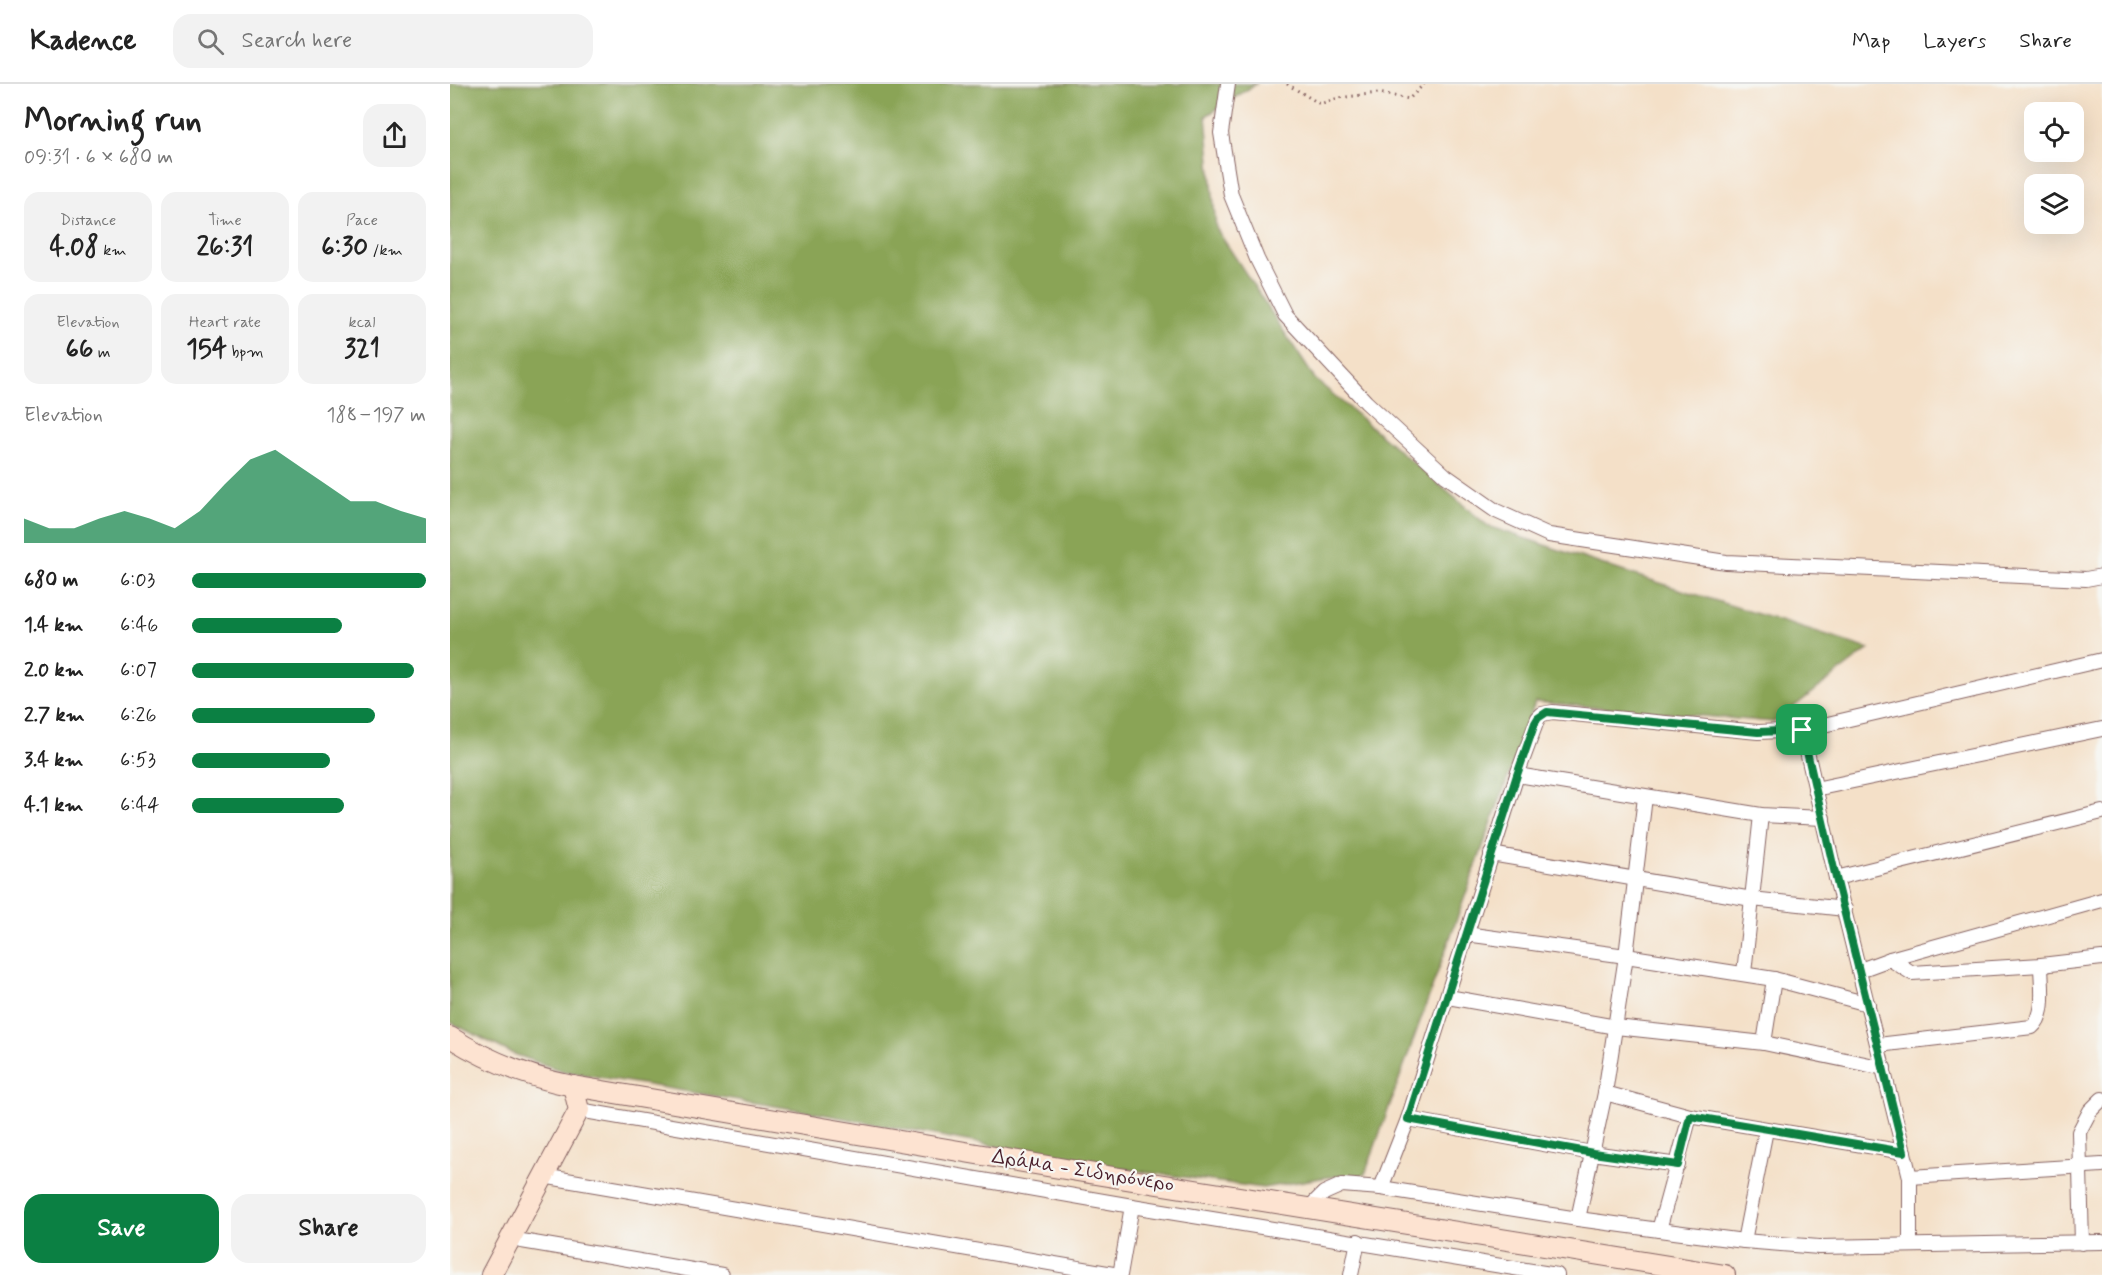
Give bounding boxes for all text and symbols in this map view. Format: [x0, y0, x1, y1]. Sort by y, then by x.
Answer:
search box [173, 14, 593, 68]
text: Kadence [30, 23, 137, 60]
icon: search [194, 25, 227, 58]
text: Search here [242, 27, 352, 55]
text: Map [1852, 27, 1890, 55]
text: Layers [1923, 27, 1986, 55]
text: Share [2019, 27, 2072, 55]
text: Morning run [24, 99, 202, 143]
map controls [2024, 102, 2084, 234]
button: locate [2024, 102, 2084, 162]
button: share [363, 104, 426, 167]
text: 09:31 · 6 × 680 m [24, 144, 173, 171]
button: layers [2024, 174, 2084, 234]
text: Distance [60, 210, 116, 231]
text: Time [208, 210, 242, 231]
text: Pace [346, 210, 378, 231]
text: 4.08 [50, 231, 99, 265]
text: 26:31 [197, 231, 254, 265]
text: 6:30 [321, 231, 368, 265]
text: km [99, 240, 127, 261]
text: /km [368, 240, 403, 261]
text: Elevation [57, 312, 120, 333]
text: Heart rate [189, 312, 261, 333]
text: kcal [349, 312, 375, 333]
text: 66 [66, 333, 93, 367]
text: 154 [186, 333, 227, 367]
text: 321 [344, 333, 380, 367]
text: m [93, 342, 110, 363]
text: bpm [227, 342, 264, 363]
text: Elevation [24, 402, 103, 429]
text: 188–197 m [327, 402, 426, 429]
text: 680 m [24, 567, 79, 594]
text: 6:03 [120, 567, 155, 594]
text: 1.4 km [24, 612, 83, 639]
text: 6:46 [120, 612, 158, 639]
text: 2.0 km [24, 657, 84, 684]
text: 6:07 [120, 657, 157, 684]
text: 2.7 km [24, 702, 85, 729]
text: 6:26 [120, 702, 156, 729]
pin [1776, 704, 1827, 755]
icon: arrive [1785, 713, 1818, 746]
text: 3.4 km [24, 747, 83, 774]
text: 6:53 [120, 747, 156, 774]
text: 4.1 km [24, 792, 83, 819]
text: 6:44 [120, 792, 159, 819]
street label: Δράμα - Σιδηρόνερο [990, 1143, 1176, 1199]
button: Save [24, 1194, 219, 1263]
button: Share [231, 1194, 426, 1263]

